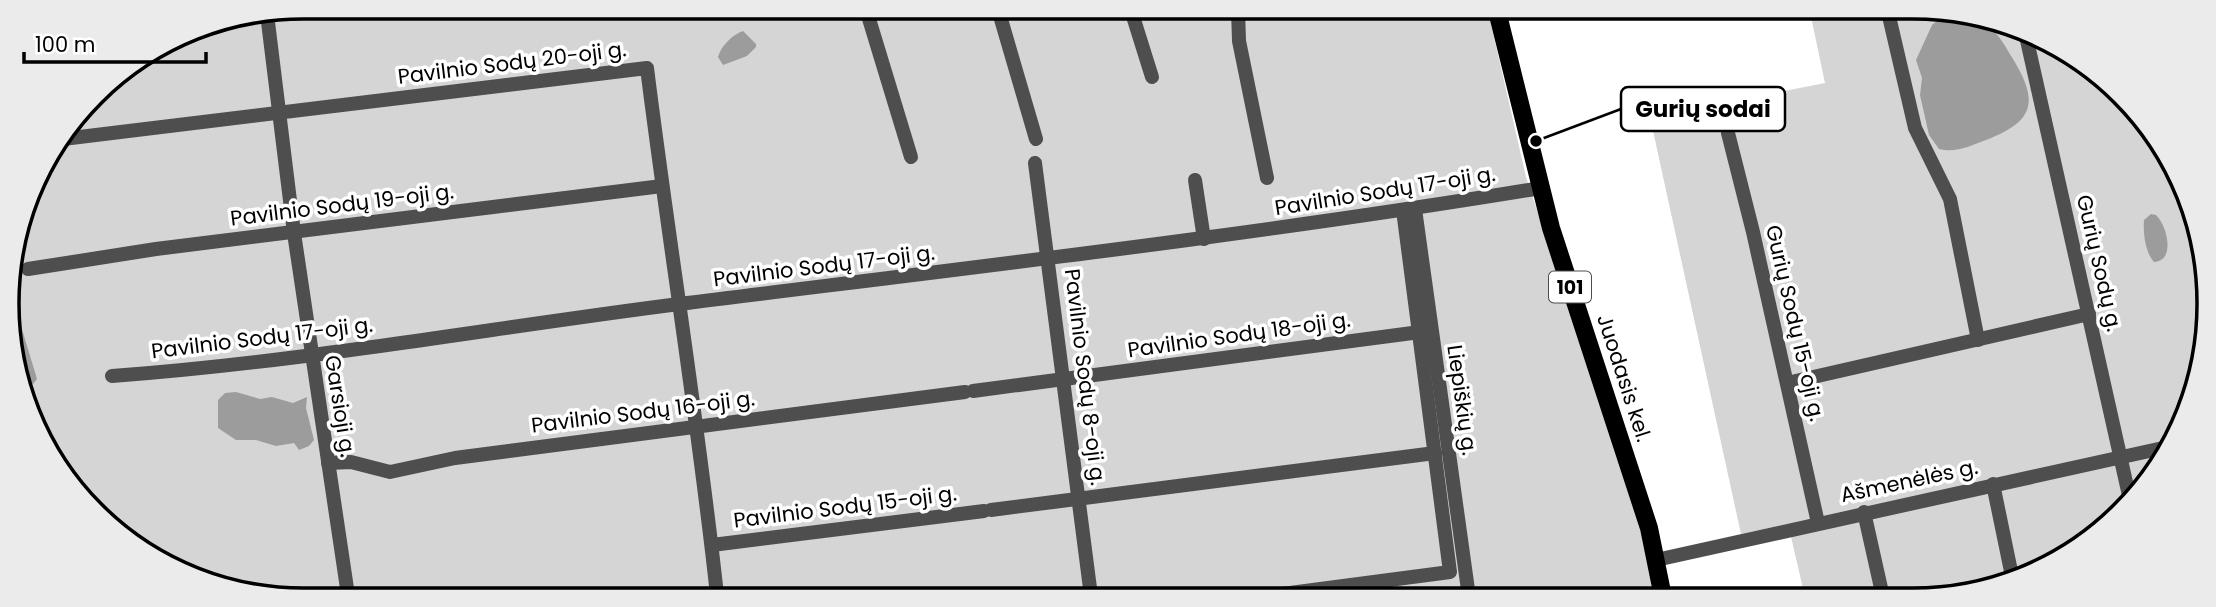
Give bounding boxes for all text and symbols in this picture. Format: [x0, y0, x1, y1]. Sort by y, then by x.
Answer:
scale bar [24, 21, 206, 65]
text: 100 m [35, 30, 95, 59]
street label: Pavilnio Sodų 20-oji g. [396, 34, 628, 91]
callout: Gurių sodai [1621, 87, 1785, 131]
text: Gurių sodai [1635, 93, 1771, 125]
street label: Pavilnio Sodų 17-oji g. [1273, 159, 1497, 222]
street label: Pavilnio Sodų 19-oji g. [229, 176, 455, 233]
street label: Gurių Sodų g. [2070, 192, 2129, 334]
street label: Gurių Sodų 15-oji g. [1759, 222, 1832, 424]
street label: Pavilnio Sodų 17-oji g. [712, 238, 936, 293]
street label: Pavilnio Sodų 8-oji g. [1058, 267, 1113, 487]
road number: 101 [1549, 272, 1591, 302]
street label: Pavilnio Sodų 18-oji g. [1126, 305, 1352, 365]
street label: Pavilnio Sodų 17-oji g. [150, 310, 374, 365]
street label: Juodasis kel. [1590, 310, 1659, 445]
street label: Liepiškių g. [1440, 343, 1485, 457]
street label: Garsioji g. [318, 353, 363, 459]
street label: Pavilnio Sodų 16-oji g. [530, 383, 756, 440]
street label: Ašmenėlės g. [1838, 452, 1980, 509]
street label: Pavilnio Sodų 15-oji g. [732, 478, 958, 535]

